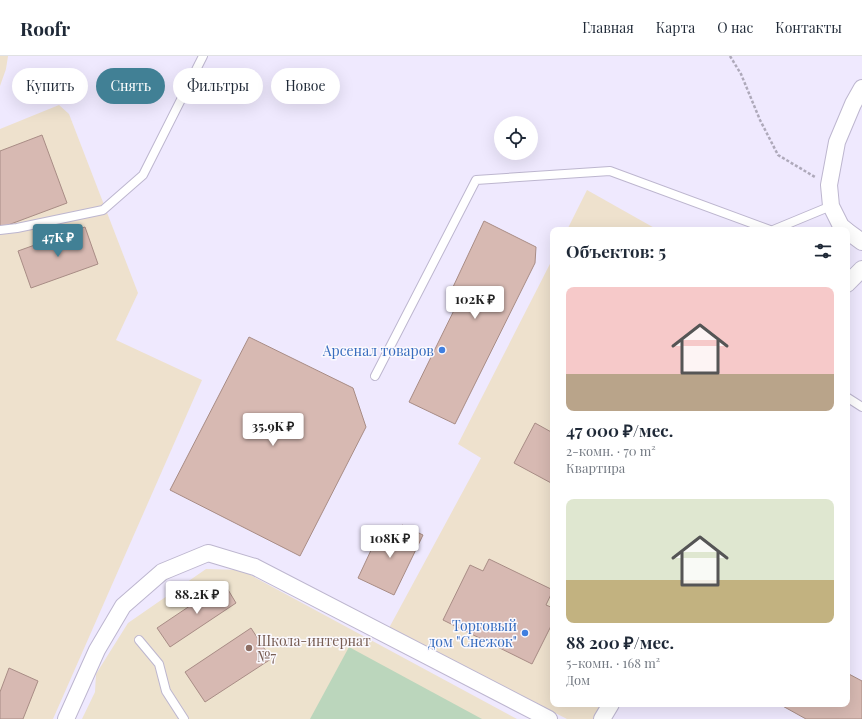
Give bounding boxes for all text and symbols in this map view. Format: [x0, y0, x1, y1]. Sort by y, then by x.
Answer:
text: Roofr [20, 15, 70, 41]
text: Главная [582, 18, 634, 37]
text: Карта [656, 18, 695, 37]
text: О нас [717, 18, 753, 37]
text: Контакты [775, 18, 842, 37]
chip: Купить [12, 68, 88, 104]
chip: Снять [96, 68, 165, 104]
chip: Фильтры [173, 68, 263, 104]
chip: Новое [271, 68, 340, 104]
map controls [494, 116, 538, 160]
button: locate [494, 116, 538, 160]
pin: 47K ₽ [30, 224, 86, 258]
text: 47K ₽ [42, 228, 74, 245]
text: Объектов: 5 [566, 240, 666, 262]
icon: filters [812, 240, 834, 262]
pin: 102K ₽ [442, 286, 508, 320]
text: 102K ₽ [455, 290, 495, 307]
icon: home [664, 313, 736, 385]
place label: Арсенал товаров [322, 341, 434, 360]
marker: Арсенал товаров [437, 345, 447, 355]
pin: 35.9K ₽ [236, 413, 310, 447]
text: 35.9K ₽ [252, 417, 294, 434]
text: 47 000 ₽/мес. [566, 419, 673, 441]
text: 2-комн. · 70 m² [566, 442, 656, 459]
text: Квартира [566, 459, 625, 476]
pin: 108K ₽ [357, 525, 423, 559]
icon: home [664, 525, 736, 597]
text: 108K ₽ [370, 529, 410, 546]
pin: 88.2K ₽ [160, 581, 234, 615]
text: 88.2K ₽ [175, 585, 219, 602]
place label: Торговый дом "Снежок" [428, 616, 517, 651]
marker: Торговый дом "Снежок" [520, 628, 530, 638]
place label: Школа-интернат №7 [257, 631, 371, 666]
text: 88 200 ₽/мес. [566, 631, 674, 653]
marker: Школа-интернат №7 [244, 643, 254, 653]
text: 5-комн. · 168 m² [566, 654, 660, 671]
text: Дом [566, 671, 590, 688]

